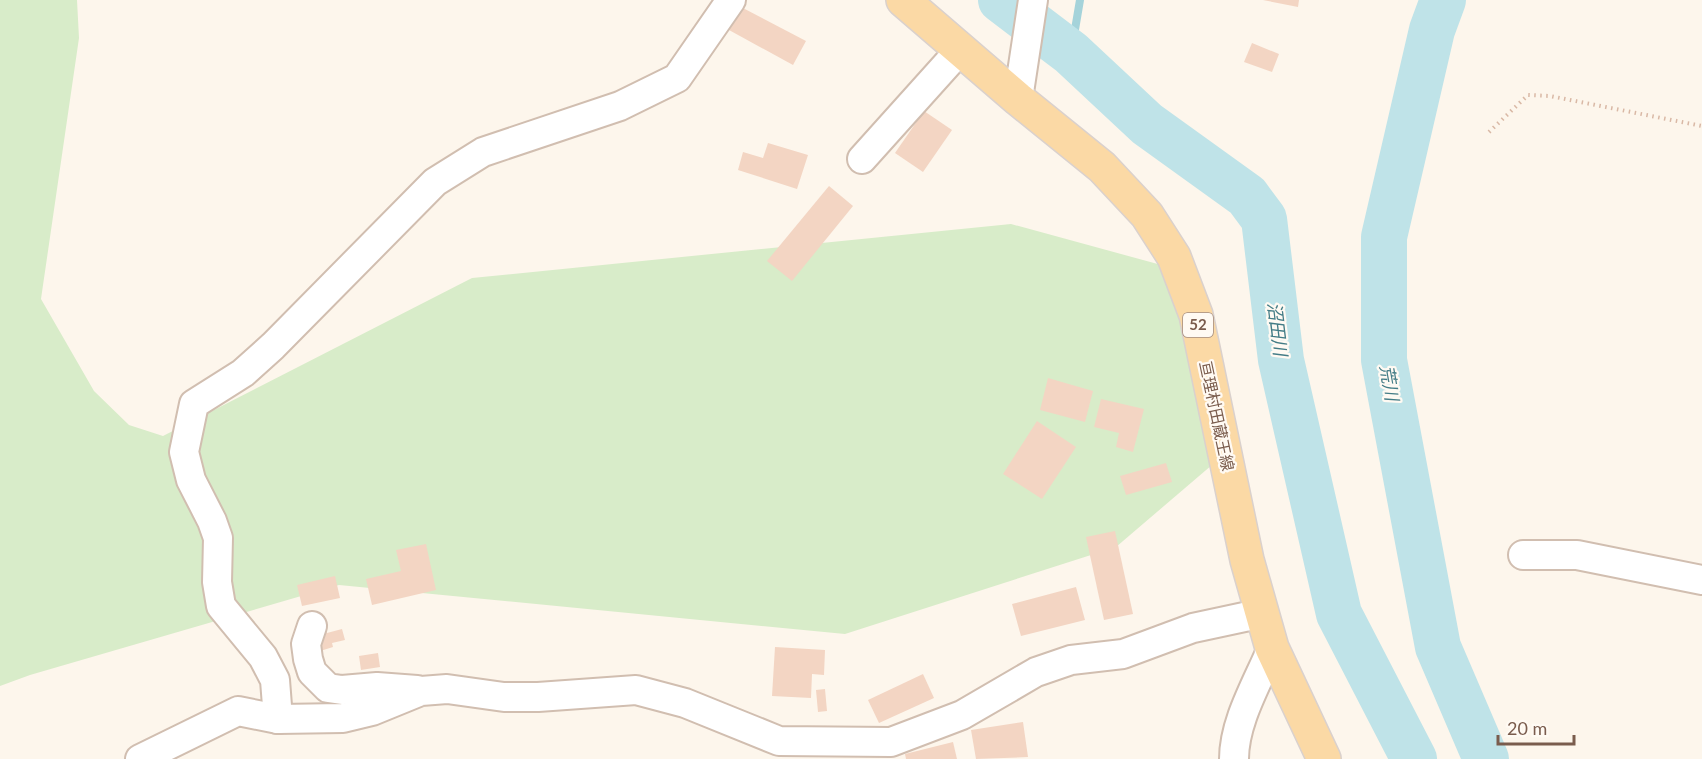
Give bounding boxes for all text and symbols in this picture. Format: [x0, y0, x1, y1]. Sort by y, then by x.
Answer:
water label: 沼田川 [1264, 301, 1292, 359]
road number: 52 [1183, 313, 1213, 337]
street label: 亘理村田蔵王線 [1197, 359, 1238, 473]
water label: 荒川 [1376, 363, 1404, 404]
scale bar [1498, 708, 1574, 746]
text: 20 m [1507, 717, 1547, 739]

